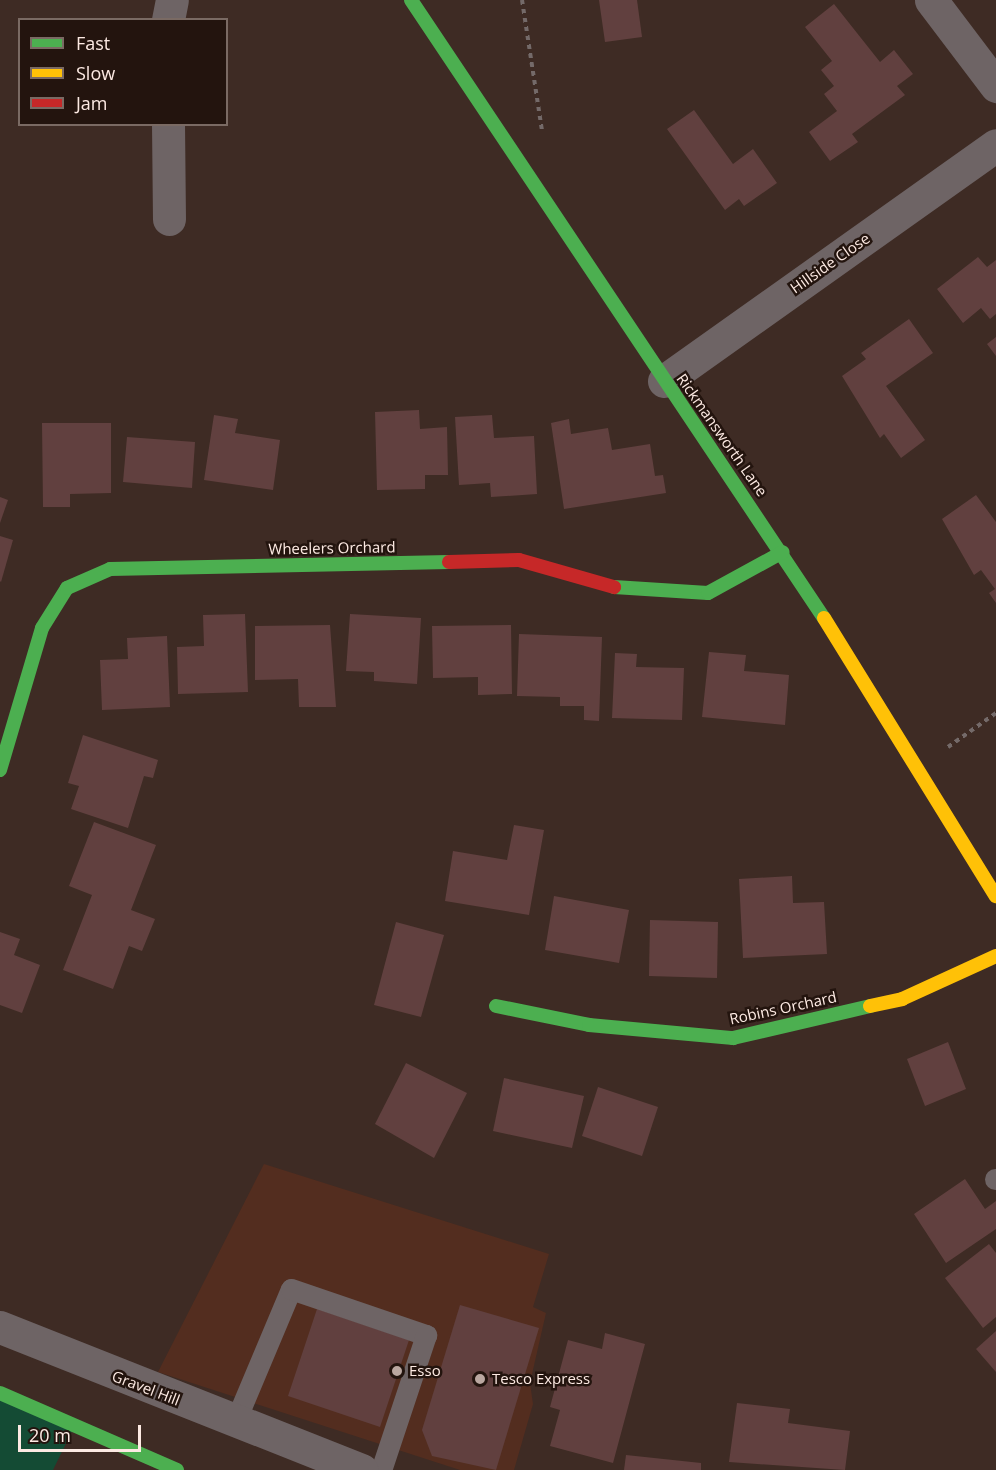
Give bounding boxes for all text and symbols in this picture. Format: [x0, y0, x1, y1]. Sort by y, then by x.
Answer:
legend [18, 18, 228, 126]
text: Fast [76, 31, 110, 55]
text: Slow [76, 61, 115, 85]
text: Jam [76, 91, 108, 115]
street label: Hillside Close [787, 229, 873, 297]
street label: Rickmansworth Lane [673, 370, 771, 500]
street label: Wheelers Orchard [268, 538, 396, 558]
street label: Robins Orchard [728, 988, 838, 1028]
place label: Esso [409, 1362, 441, 1380]
marker: Esso [390, 1364, 404, 1378]
street label: Gravel Hill [109, 1367, 183, 1409]
place label: Tesco Express [492, 1370, 590, 1388]
marker: Tesco Express [473, 1372, 487, 1386]
scale bar [21, 1413, 144, 1451]
text: 20 m [29, 1423, 71, 1447]

